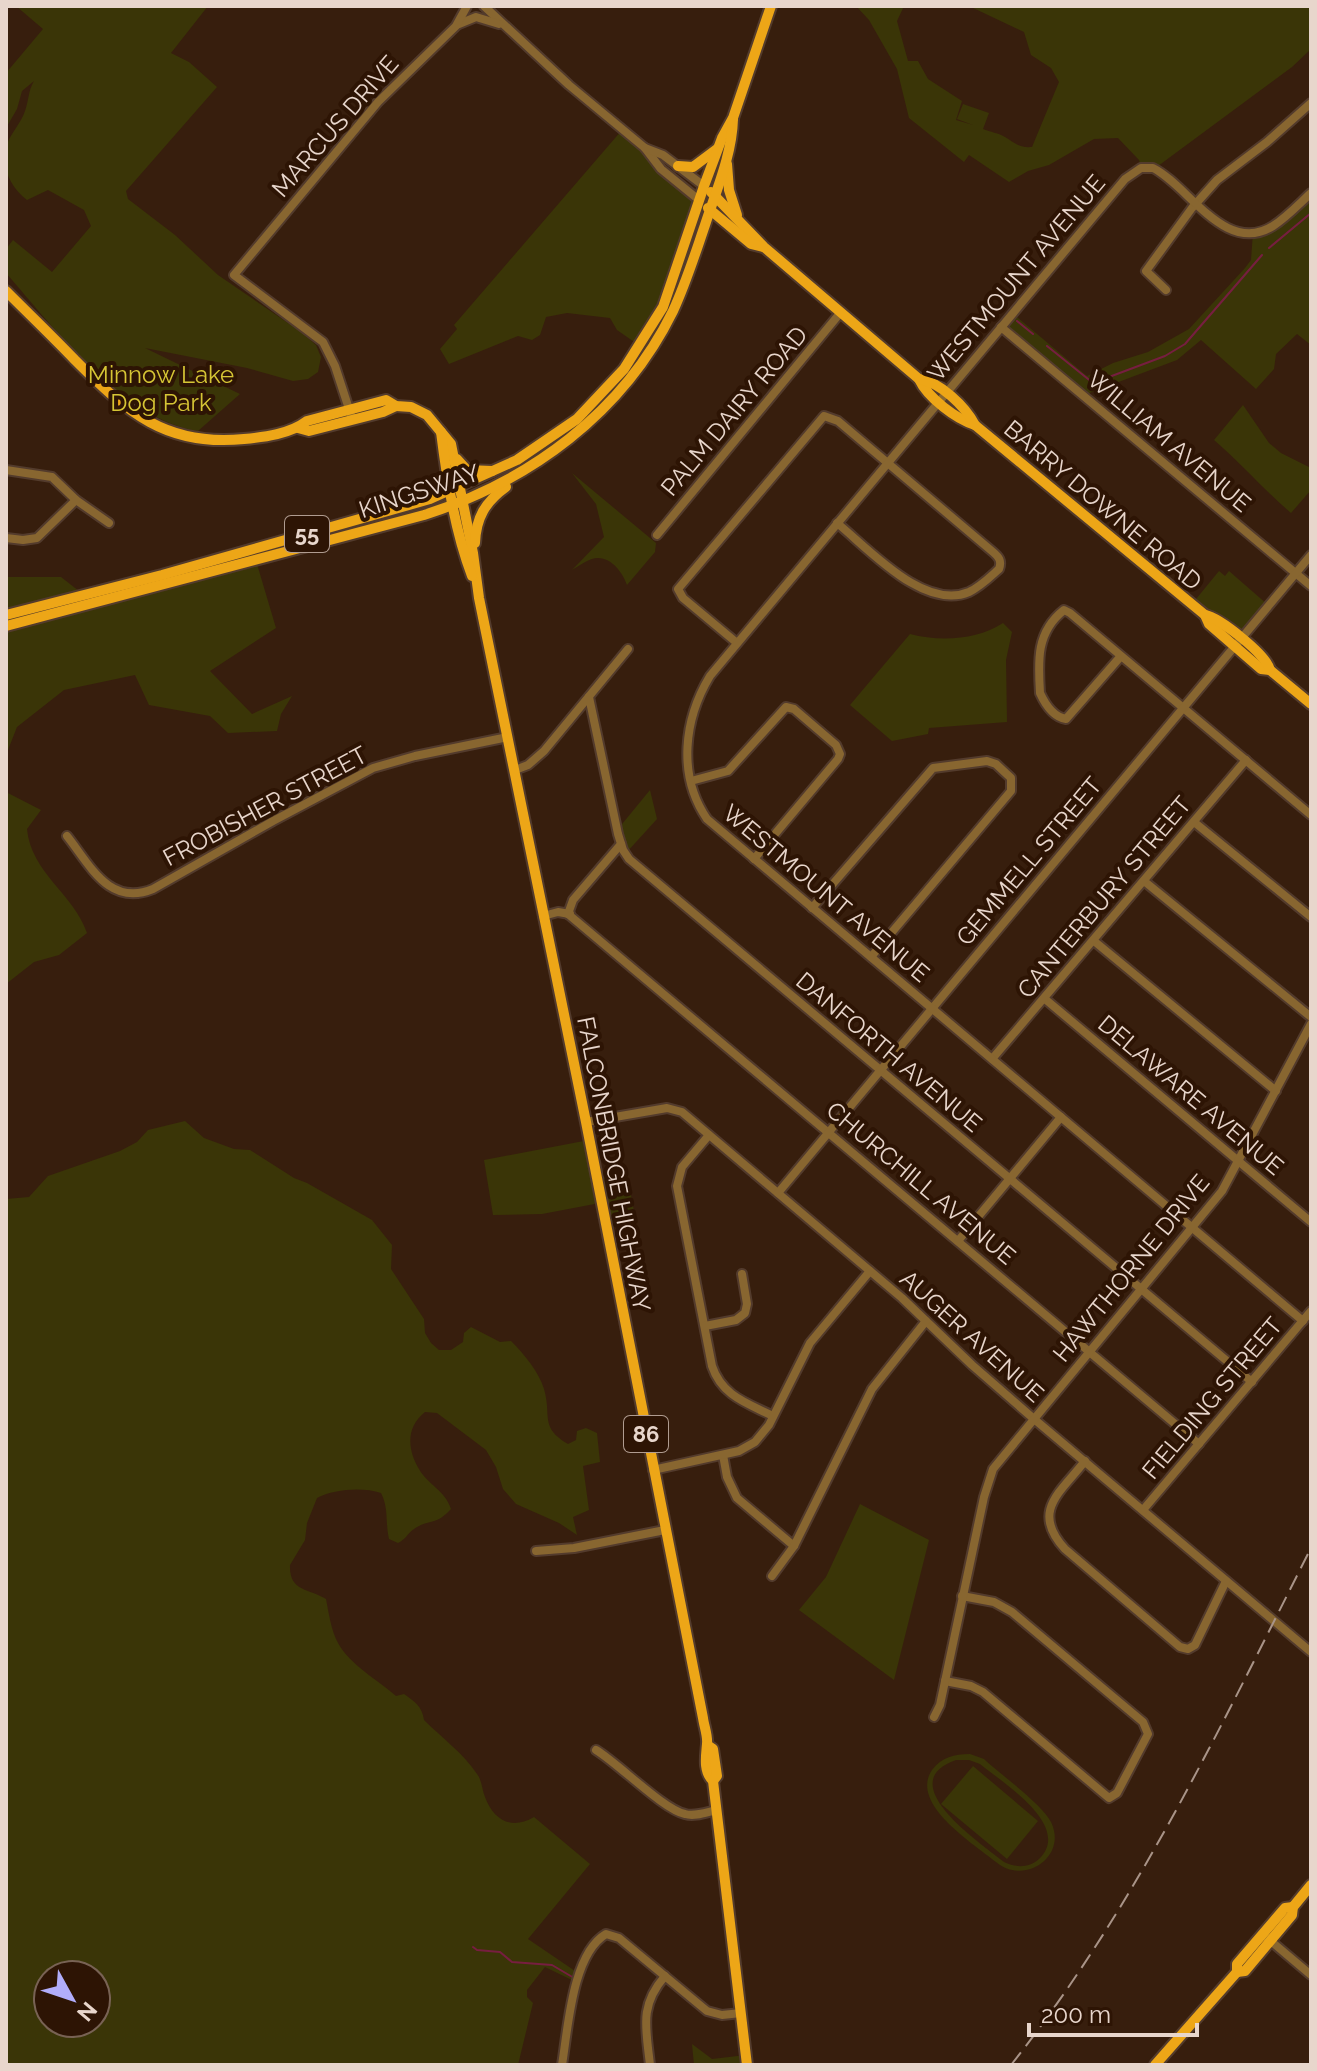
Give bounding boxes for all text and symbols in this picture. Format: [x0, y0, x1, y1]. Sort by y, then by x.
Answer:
street label: MARCUS DRIVE [266, 49, 404, 203]
street label: WESTMOUNT AVENUE [921, 169, 1111, 387]
street label: PALM DAIRY ROAD [655, 320, 813, 502]
park label: Minnow Lake Dog Park [88, 360, 234, 417]
street label: WILLIAM AVENUE [1081, 364, 1257, 518]
street label: BARRY DOWNE ROAD [998, 414, 1208, 596]
street label: KINGSWAY [355, 458, 483, 524]
road number: 55 [285, 516, 329, 552]
street label: FROBISHER STREET [158, 740, 372, 872]
street label: GEMMELL STREET [950, 771, 1108, 951]
street label: CANTERBURY STREET [1011, 790, 1197, 1004]
street label: WESTMOUNT AVENUE [717, 798, 935, 988]
street label: DANFORTH AVENUE [790, 966, 988, 1138]
street label: DELAWARE AVENUE [1092, 1009, 1290, 1181]
street label: FALCONBRIDGE HIGHWAY [571, 1014, 657, 1314]
street label: CHURCHILL AVENUE [821, 1095, 1021, 1271]
street label: HAWTHORNE DRIVE [1047, 1168, 1215, 1368]
street label: AUGER AVENUE [894, 1264, 1050, 1408]
street label: FIELDING STREET [1136, 1311, 1288, 1485]
road number: 86 [624, 1416, 668, 1452]
north arrow [32, 1959, 112, 2039]
scale bar [1029, 1987, 1197, 2037]
text: N [72, 1997, 103, 2027]
text: 200 m [1041, 2000, 1111, 2029]

